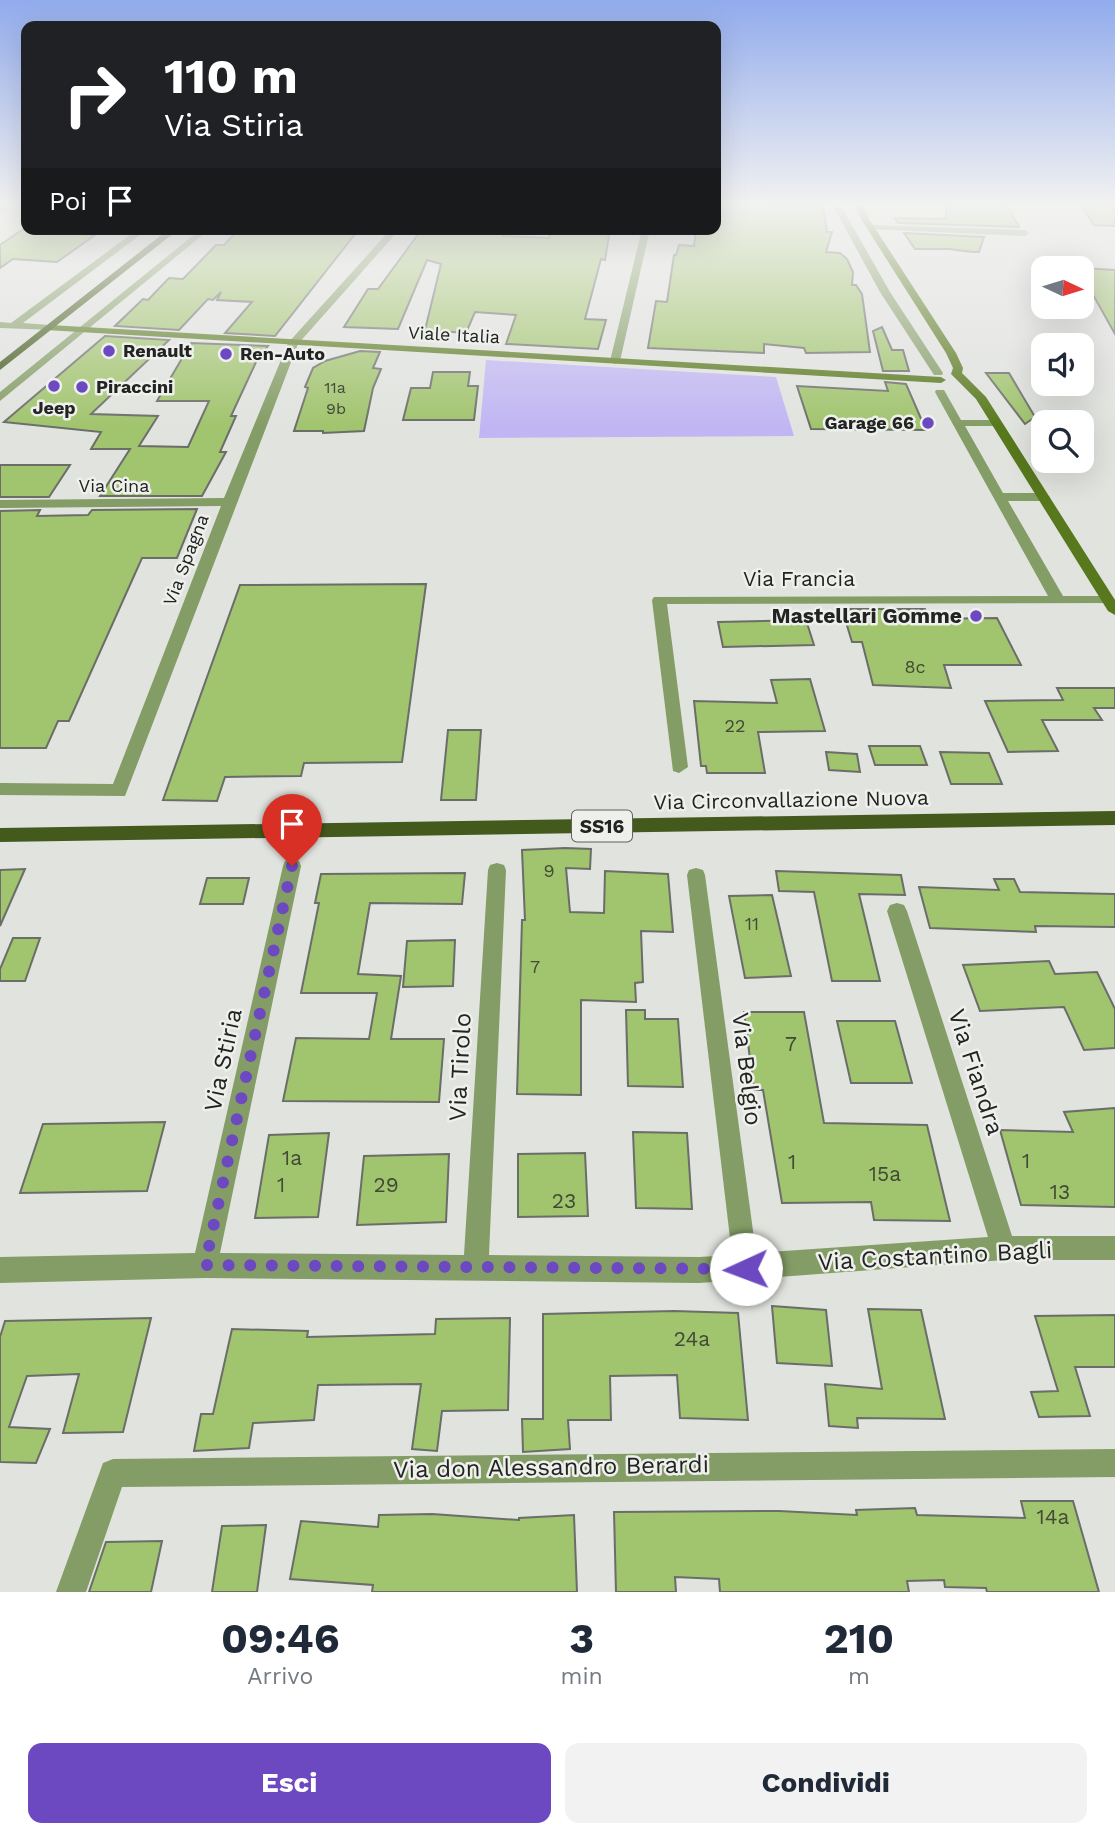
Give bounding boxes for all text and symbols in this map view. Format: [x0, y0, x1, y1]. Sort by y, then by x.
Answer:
text: 110 m [164, 47, 298, 105]
icon: right [49, 49, 140, 140]
text: Via Stiria [164, 106, 304, 144]
icon: arrive [101, 182, 139, 220]
text: Poi [49, 186, 87, 216]
north arrow [1031, 256, 1094, 318]
map controls [1031, 256, 1094, 473]
street label: Viale Italia [407, 322, 501, 347]
button: sound [1031, 333, 1094, 396]
place label: Renault [123, 340, 192, 361]
marker: Renault [101, 343, 117, 359]
place label: Ren-Auto [240, 343, 325, 364]
marker: Ren-Auto [218, 346, 234, 362]
place label: Piraccini [96, 376, 173, 397]
marker: Jeep [46, 378, 62, 394]
house number: 11a [324, 378, 346, 397]
marker: Piraccini [74, 379, 90, 395]
place label: Jeep [32, 397, 76, 418]
house number: 9b [326, 399, 346, 418]
button: search [1031, 410, 1094, 473]
place label: Garage 66 [825, 412, 914, 433]
marker: Garage 66 [920, 415, 936, 431]
street label: Via Cina [79, 475, 149, 496]
street label: Via Spagna [158, 511, 213, 608]
street label: Via Francia [743, 566, 855, 591]
place label: Mastellari Gomme [772, 603, 962, 628]
marker: Mastellari Gomme [968, 608, 984, 624]
house number: 8c [904, 656, 926, 677]
house number: 22 [725, 715, 746, 736]
street label: Via Circonvallazione Nuova [653, 785, 929, 814]
pin [262, 794, 322, 866]
icon: arrive [273, 805, 311, 843]
road number: SS16 [572, 810, 632, 842]
house number: 9 [543, 860, 555, 881]
house number: 11 [745, 913, 759, 934]
house number: 7 [530, 956, 540, 977]
street label: Via Stiria [198, 1006, 248, 1114]
street label: Via Fiandra [942, 1006, 1010, 1138]
street label: Via Belgio [726, 1011, 768, 1127]
street label: Via Tirolo [443, 1012, 477, 1122]
house number: 7 [785, 1031, 797, 1056]
house number: 1a [282, 1145, 302, 1170]
house number: 1 [1022, 1148, 1030, 1173]
house number: 1 [788, 1149, 796, 1174]
house number: 15a [869, 1161, 901, 1186]
house number: 1 [277, 1172, 285, 1197]
house number: 29 [373, 1172, 399, 1197]
house number: 13 [1050, 1179, 1070, 1204]
house number: 23 [552, 1188, 576, 1213]
position arrow [709, 1232, 783, 1306]
street label: Via Costantino Bagli [817, 1236, 1053, 1276]
house number: 24a [674, 1326, 710, 1351]
street label: Via don Alessandro Berardi [393, 1450, 709, 1484]
house number: 14a [1037, 1504, 1070, 1529]
text: 09:46 [221, 1614, 340, 1663]
text: 3 [569, 1614, 594, 1663]
text: 210 [824, 1614, 894, 1663]
text: Arrivo [247, 1663, 313, 1690]
text: min [561, 1663, 603, 1690]
text: m [848, 1663, 870, 1690]
button: Esci [28, 1743, 551, 1823]
button: Condividi [565, 1743, 1087, 1823]

